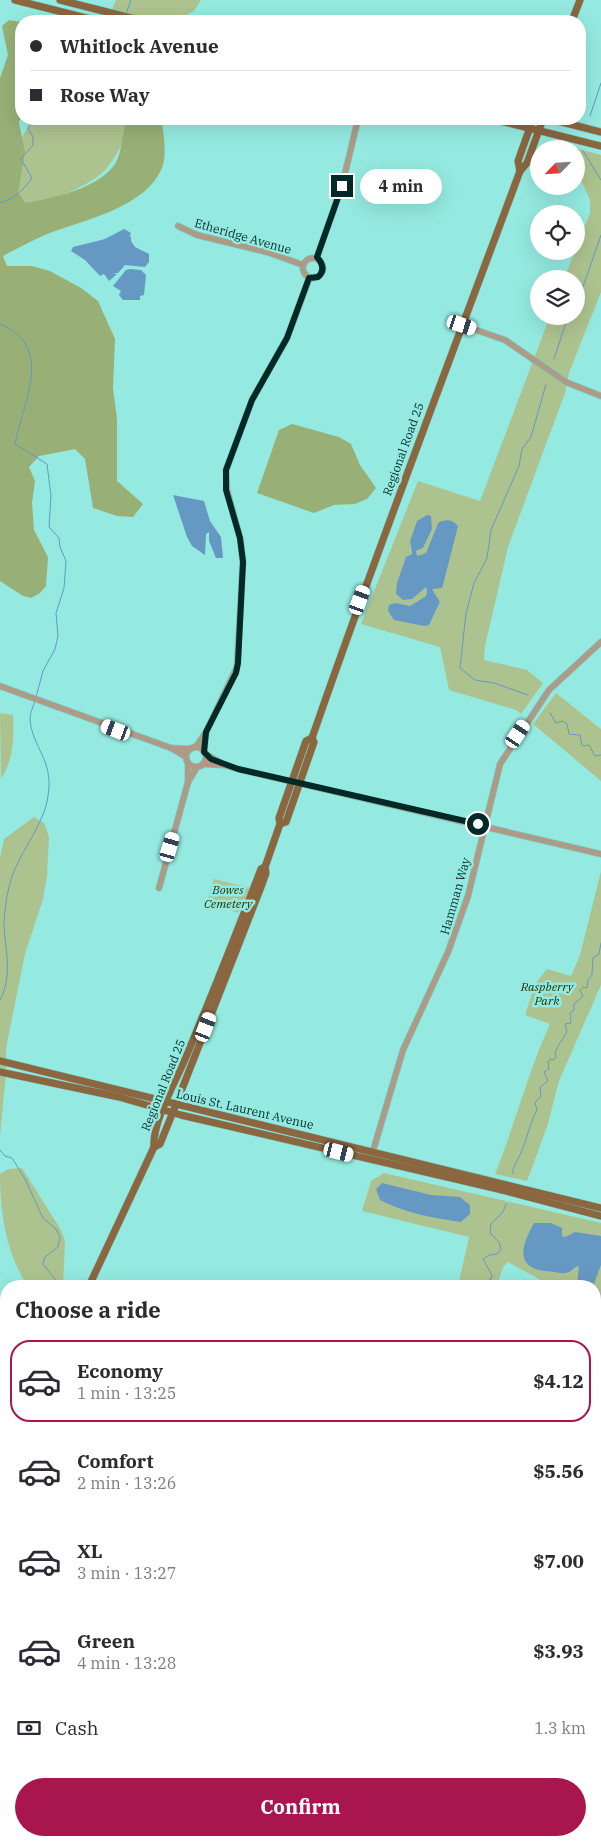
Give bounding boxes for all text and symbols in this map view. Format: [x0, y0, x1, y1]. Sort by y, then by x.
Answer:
text: Whitlock Avenue [60, 34, 219, 58]
text: Rose Way [60, 83, 150, 107]
north arrow [530, 140, 585, 195]
map controls [530, 140, 585, 325]
callout: 4 min [360, 168, 442, 204]
route end [331, 175, 353, 197]
text: 4 min [379, 176, 423, 196]
button: locate [530, 205, 585, 260]
street label: Etheridge Avenue [193, 215, 293, 257]
button: layers [530, 270, 585, 325]
car [445, 313, 478, 337]
street label: Regional Road 25 [379, 400, 427, 498]
car [347, 583, 372, 617]
car [503, 717, 532, 751]
car [99, 718, 132, 742]
route start [467, 813, 489, 835]
car [158, 831, 181, 863]
street label: Hamman Way [437, 855, 473, 936]
park label: Bowes Cemetery [204, 882, 254, 911]
park label: Raspberry Park [520, 979, 575, 1008]
car [193, 1010, 218, 1044]
street label: Regional Road 25 [138, 1037, 188, 1133]
street label: Louis St. Laurent Avenue [175, 1086, 315, 1132]
car [322, 1141, 355, 1163]
text: Choose a ride [15, 1295, 161, 1324]
icon: car [17, 1359, 62, 1404]
text: Economy [77, 1359, 163, 1383]
text: $4.12 [533, 1369, 584, 1393]
text: 1 min · 13:25 [77, 1383, 176, 1403]
icon: car [17, 1449, 62, 1494]
text: Comfort [77, 1449, 154, 1473]
text: $5.56 [533, 1459, 584, 1483]
text: 2 min · 13:26 [77, 1473, 176, 1493]
icon: car [17, 1539, 62, 1584]
text: XL [77, 1539, 103, 1563]
text: $7.00 [533, 1549, 584, 1573]
text: 3 min · 13:27 [77, 1563, 176, 1583]
icon: car [17, 1629, 62, 1674]
text: Green [77, 1629, 135, 1653]
text: $3.93 [533, 1639, 584, 1663]
text: 4 min · 13:28 [77, 1653, 176, 1673]
icon: cash [15, 1714, 43, 1742]
text: Cash [55, 1716, 99, 1740]
text: 1.3 km [534, 1718, 586, 1738]
button: Confirm [15, 1778, 586, 1836]

